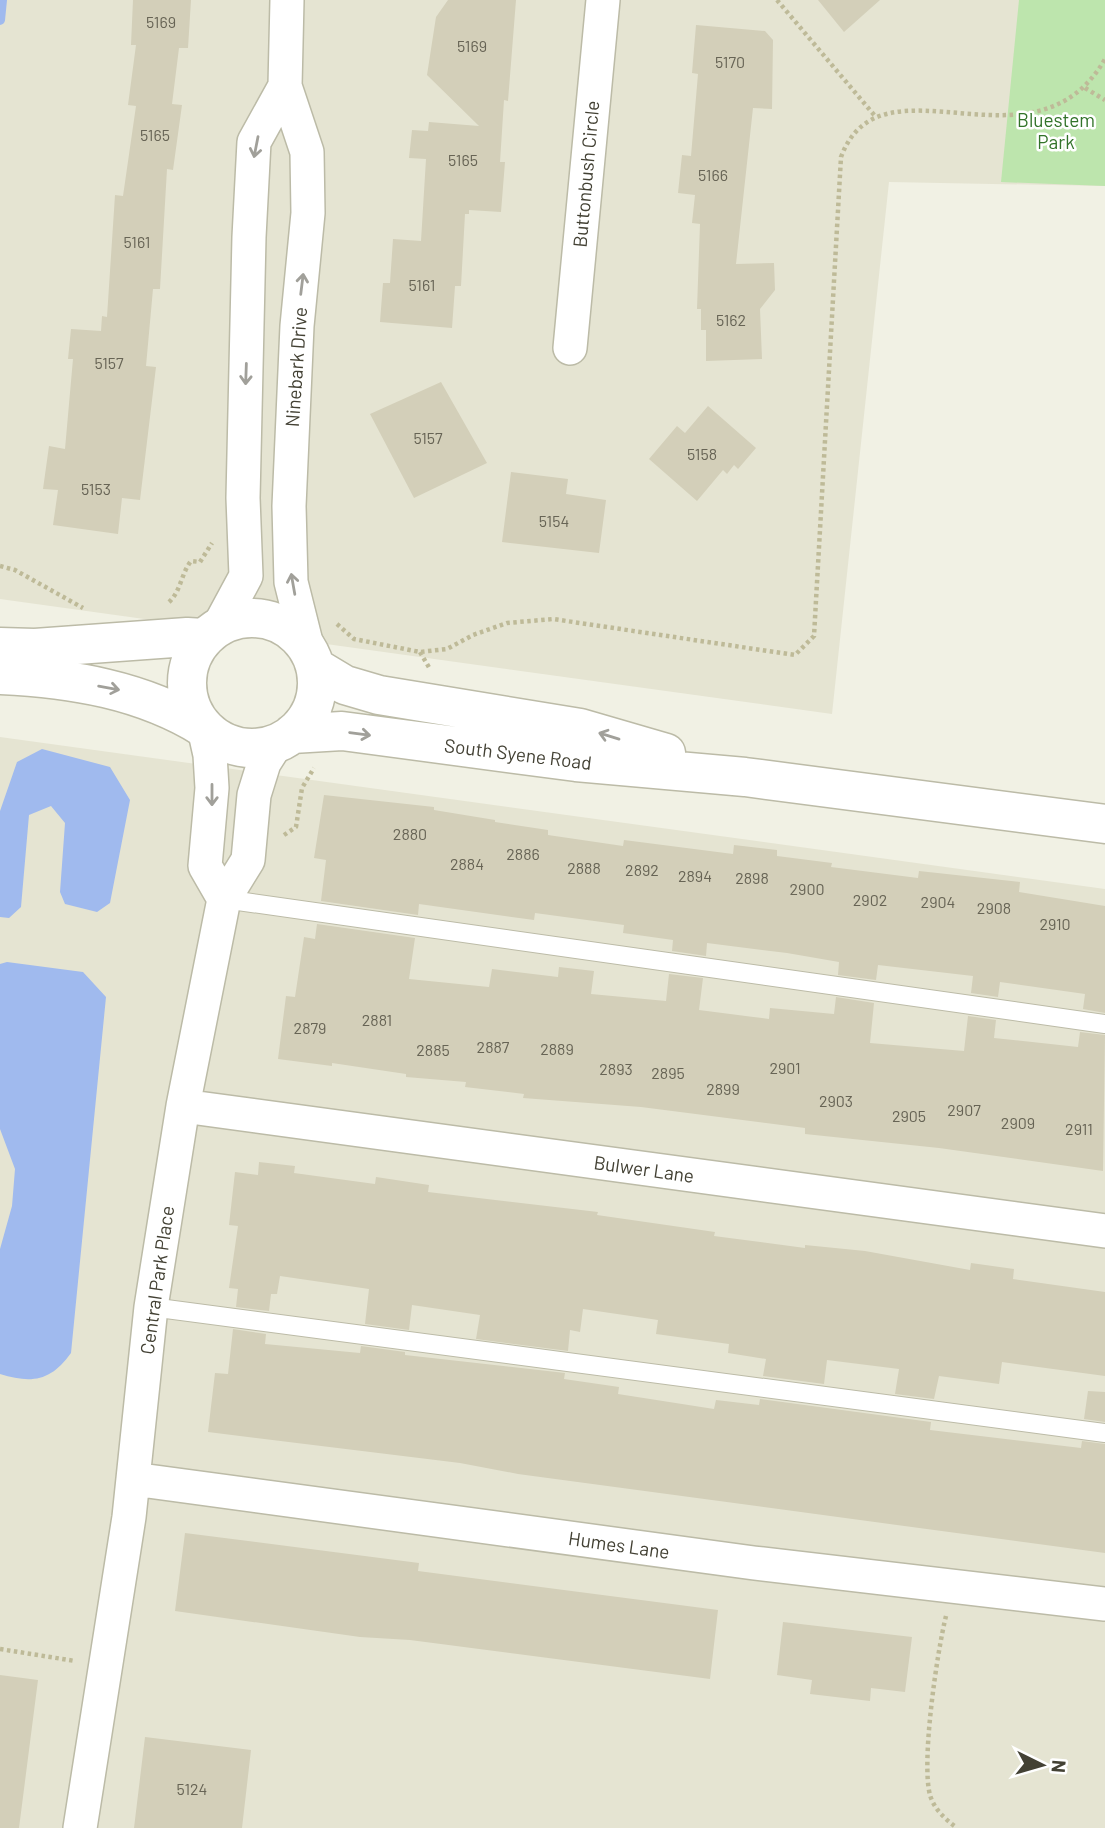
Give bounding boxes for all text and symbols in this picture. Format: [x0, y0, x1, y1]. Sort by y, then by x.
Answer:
house number: 5169 [146, 12, 176, 31]
house number: 5169 [457, 36, 487, 55]
house number: 5170 [715, 52, 745, 71]
street label: Buttonbush Circle [568, 100, 603, 248]
park label: Bluestem Park [1017, 108, 1095, 153]
house number: 5165 [140, 125, 170, 144]
one-way arrow [248, 135, 262, 158]
house number: 5165 [448, 150, 478, 169]
house number: 5166 [698, 165, 728, 184]
house number: 5161 [124, 232, 150, 251]
one-way arrow [295, 273, 308, 296]
house number: 5161 [409, 275, 435, 294]
street label: Ninebark Drive [280, 306, 311, 428]
house number: 5162 [716, 310, 746, 329]
house number: 5157 [94, 353, 124, 372]
one-way arrow [239, 362, 252, 385]
house number: 5157 [413, 428, 443, 447]
house number: 5158 [687, 444, 717, 463]
house number: 5153 [81, 479, 111, 498]
house number: 5154 [539, 511, 569, 530]
one-way arrow [286, 573, 299, 596]
one-way arrow [97, 682, 120, 695]
one-way arrow [349, 727, 371, 740]
one-way arrow [598, 729, 620, 742]
street label: South Syene Road [443, 733, 593, 774]
one-way arrow [205, 783, 219, 806]
house number: 2880 [393, 824, 427, 843]
house number: 2886 [506, 844, 540, 863]
house number: 2884 [450, 854, 484, 873]
house number: 2888 [567, 858, 601, 877]
house number: 2892 [625, 860, 659, 879]
house number: 2894 [678, 866, 712, 885]
house number: 2898 [735, 868, 769, 887]
house number: 2900 [790, 879, 825, 898]
house number: 2902 [853, 890, 887, 909]
house number: 2904 [921, 892, 955, 911]
house number: 2908 [977, 898, 1011, 917]
house number: 2910 [1039, 914, 1071, 933]
house number: 2881 [362, 1010, 392, 1029]
house number: 2879 [294, 1018, 326, 1037]
house number: 2887 [477, 1037, 510, 1056]
house number: 2889 [540, 1039, 574, 1058]
house number: 2885 [416, 1040, 450, 1059]
house number: 2901 [769, 1058, 801, 1077]
house number: 2893 [599, 1059, 633, 1078]
house number: 2895 [651, 1063, 685, 1082]
house number: 2899 [706, 1079, 740, 1098]
house number: 2903 [819, 1091, 853, 1110]
house number: 2907 [947, 1100, 981, 1119]
house number: 2905 [892, 1106, 926, 1125]
house number: 2909 [1001, 1113, 1035, 1132]
house number: 2911 [1065, 1119, 1093, 1138]
street label: Bulwer Lane [592, 1150, 696, 1187]
street label: Central Park Place [135, 1204, 178, 1356]
street label: Humes Lane [567, 1526, 671, 1563]
north arrow [1007, 1730, 1077, 1800]
text: N [1047, 1759, 1071, 1774]
house number: 5124 [177, 1779, 207, 1798]

